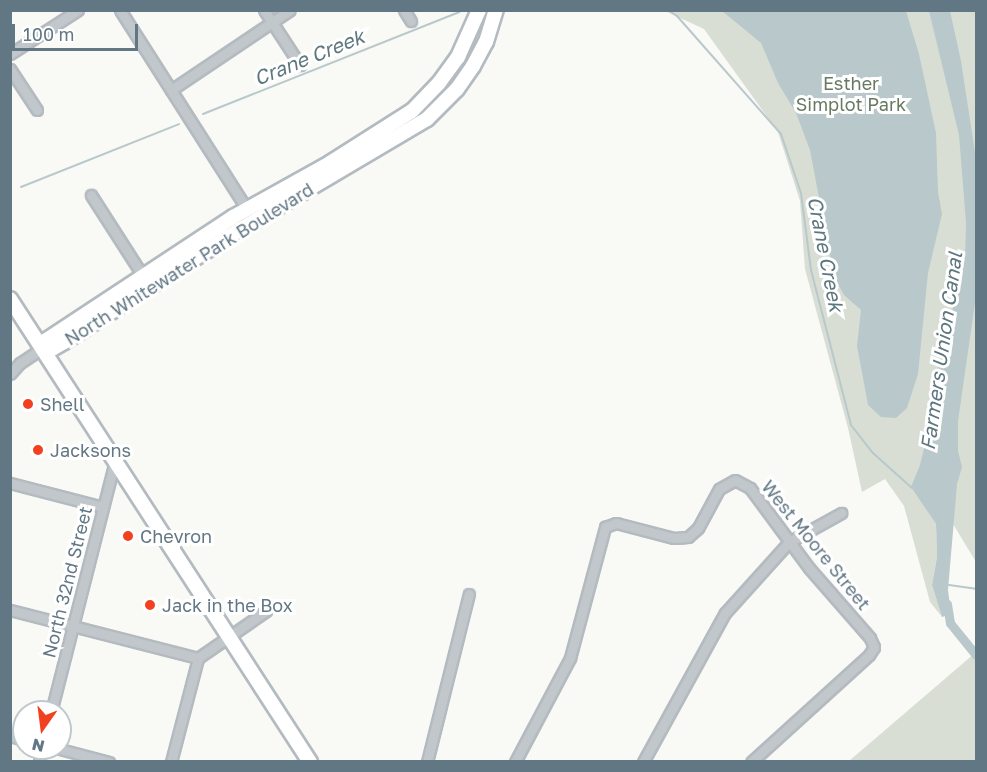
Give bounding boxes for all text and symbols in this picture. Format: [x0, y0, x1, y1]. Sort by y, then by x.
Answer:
scale bar [15, 12, 141, 50]
text: 100 m [23, 23, 74, 45]
water label: Crane Creek [250, 24, 368, 90]
park label: Esther Simplot Park [796, 73, 906, 116]
street label: North Whitewater Park Boulevard [61, 178, 317, 350]
water label: Crane Creek [803, 194, 849, 314]
water label: Farmers Union Canal [915, 250, 967, 452]
place label: Shell [40, 393, 85, 415]
marker: Shell [21, 397, 35, 411]
place label: Jacksons [50, 439, 131, 461]
marker: Jacksons [31, 443, 45, 457]
street label: West Moore Street [757, 476, 875, 614]
street label: North 32nd Street [38, 504, 96, 660]
place label: Chevron [140, 525, 212, 547]
marker: Chevron [121, 529, 135, 543]
place label: Jack in the Box [162, 594, 293, 616]
marker: Jack in the Box [143, 598, 157, 612]
north arrow [12, 700, 72, 760]
text: N [30, 734, 46, 757]

